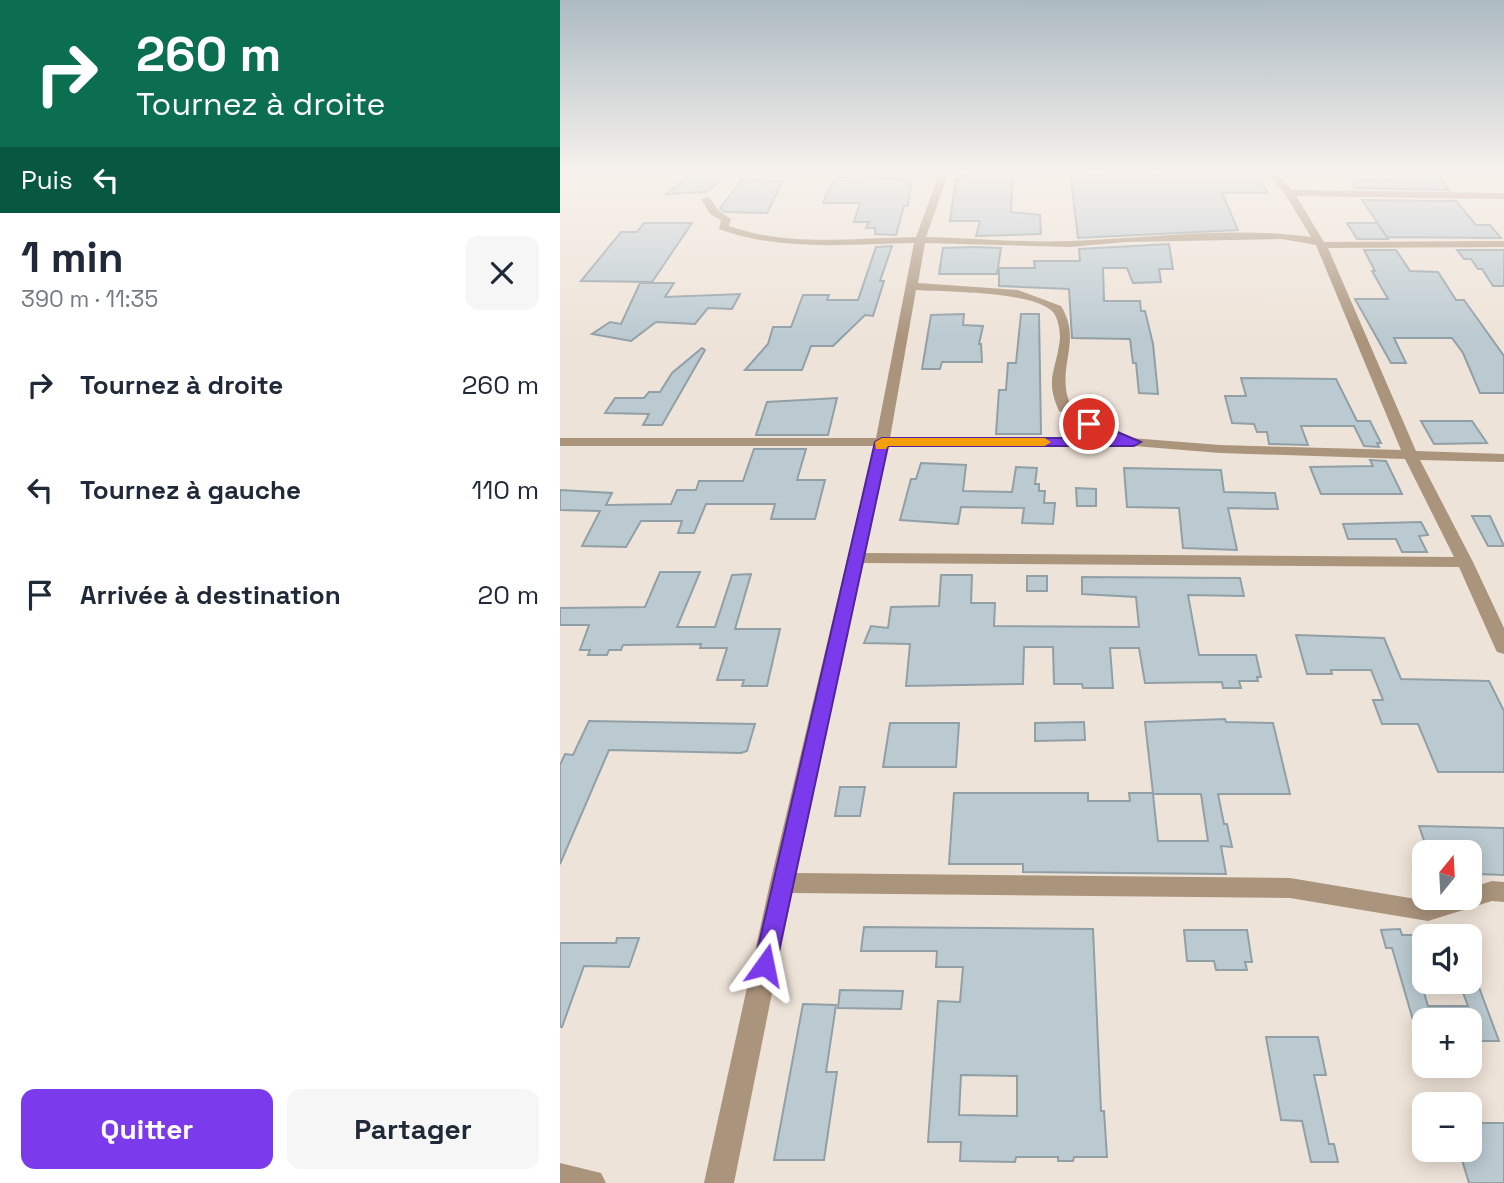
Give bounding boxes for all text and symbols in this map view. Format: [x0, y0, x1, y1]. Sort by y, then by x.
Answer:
text: 260 m [136, 23, 281, 85]
icon: right [21, 28, 112, 119]
text: Tournez à droite [136, 84, 385, 124]
icon: left [87, 161, 125, 199]
text: Puis [21, 163, 73, 197]
text: 1 min [21, 231, 124, 284]
button: close [465, 236, 539, 310]
text: 390 m · 11:35 [21, 284, 158, 314]
icon: right [21, 366, 59, 404]
text: Tournez à droite [80, 368, 283, 402]
text: 260 m [462, 368, 539, 402]
pin [1059, 394, 1119, 454]
icon: arrive [1070, 405, 1108, 443]
icon: left [21, 471, 59, 509]
text: Tournez à gauche [80, 473, 301, 507]
text: 110 m [472, 473, 539, 507]
icon: arrive [21, 576, 59, 614]
text: Arrivée à destination [80, 578, 341, 612]
text: 20 m [478, 578, 539, 612]
north arrow [1412, 840, 1482, 910]
map controls [1412, 840, 1482, 1162]
button: sound [1412, 924, 1482, 994]
position arrow [728, 928, 802, 1002]
button: + [1412, 1008, 1482, 1078]
button: Quitter [21, 1089, 273, 1169]
button: Partager [287, 1089, 539, 1169]
button: − [1412, 1092, 1482, 1162]

